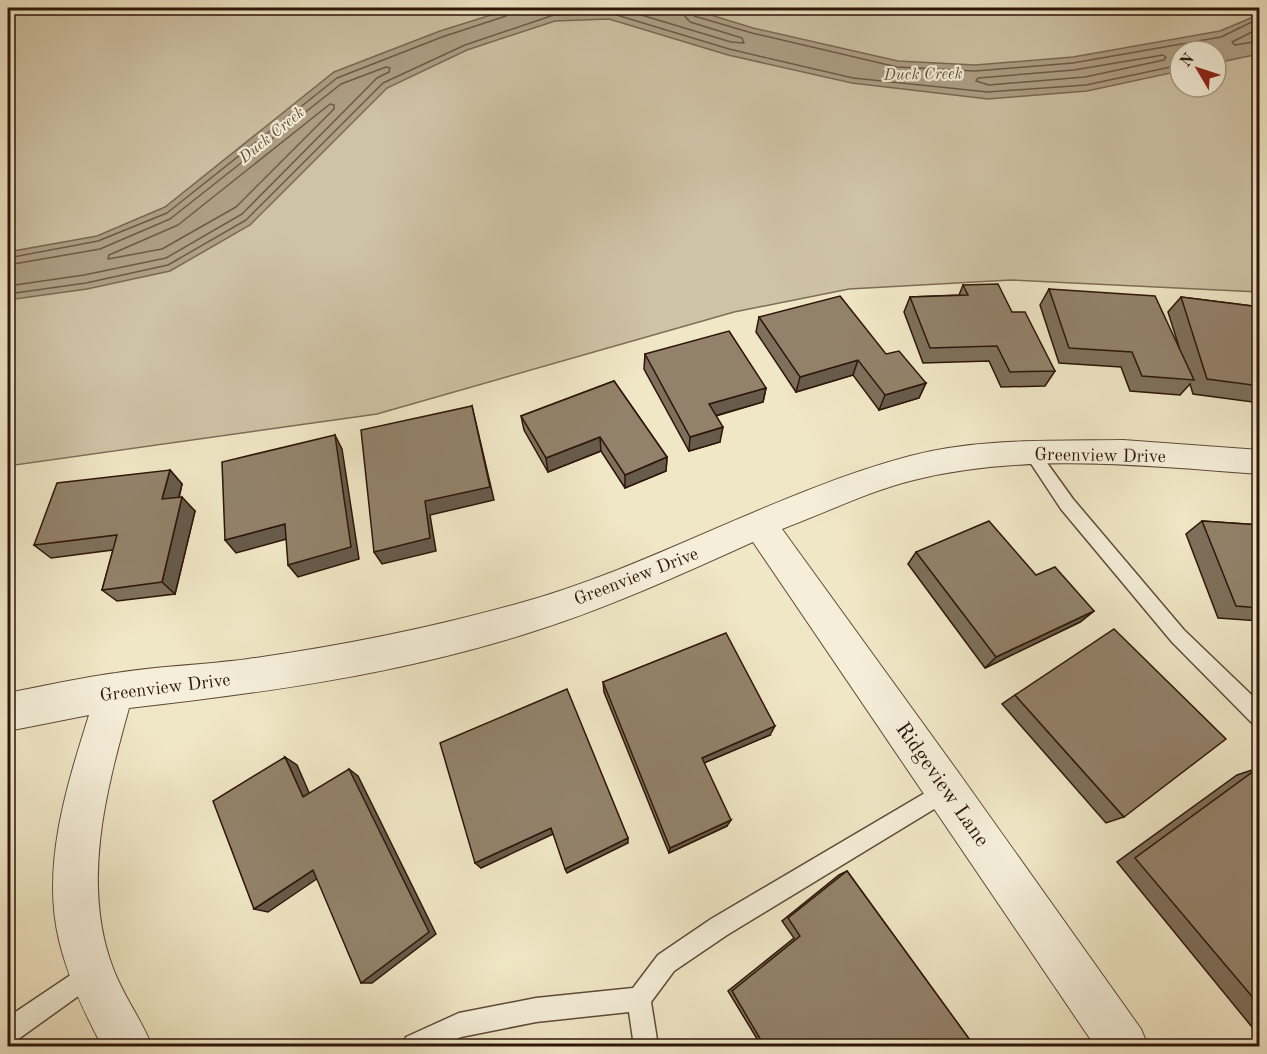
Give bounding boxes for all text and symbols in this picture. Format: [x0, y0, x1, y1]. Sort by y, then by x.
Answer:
north arrow [1168, 39, 1228, 99]
text: N [1178, 50, 1198, 71]
water label: Duck Creek [882, 66, 963, 84]
water label: Duck Creek [236, 104, 308, 167]
street label: Greenview Drive [1034, 446, 1166, 466]
street label: Greenview Drive [572, 545, 701, 609]
street label: Greenview Drive [99, 671, 232, 705]
street label: Ridgeview Lane [891, 719, 992, 851]

